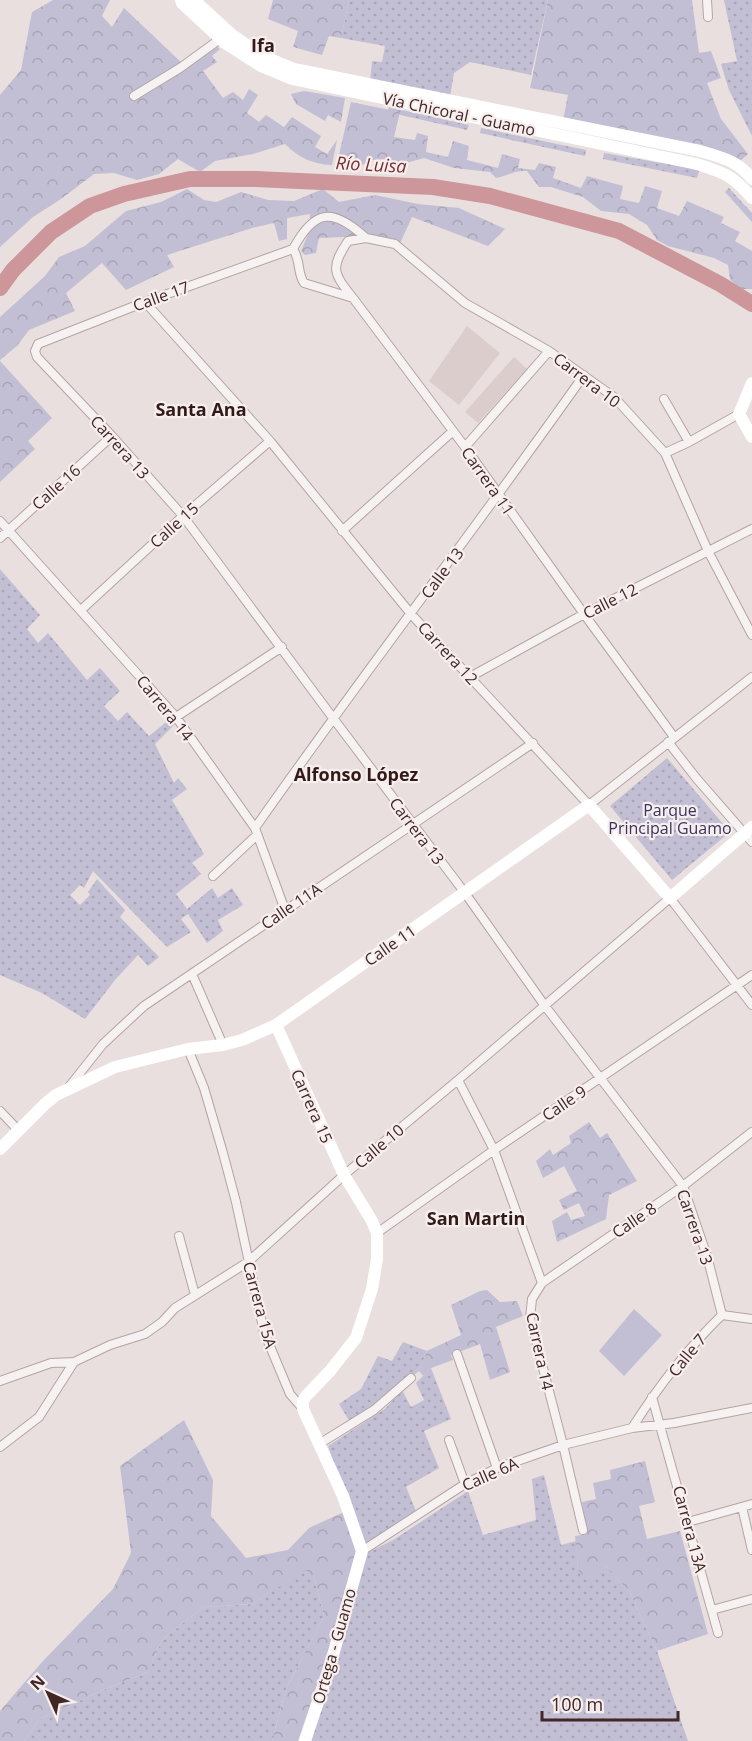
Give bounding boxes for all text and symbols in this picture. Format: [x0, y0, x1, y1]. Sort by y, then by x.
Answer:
district label: Ifa [251, 33, 275, 57]
street label: Vía Chicoral - Guamo [381, 87, 537, 141]
water label: Río Luisa [335, 150, 407, 178]
street label: Calle 17 [130, 276, 192, 316]
street label: Carrera 10 [549, 347, 625, 413]
district label: Santa Ana [155, 397, 247, 421]
street label: Carrera 13 [85, 410, 155, 484]
street label: Carrera 11 [456, 442, 520, 520]
street label: Calle 16 [27, 459, 85, 515]
street label: Calle 15 [145, 497, 203, 553]
street label: Calle 13 [416, 543, 468, 603]
street label: Calle 12 [579, 578, 641, 624]
street label: Carrera 12 [413, 617, 483, 689]
street label: Carrera 14 [132, 670, 198, 746]
district label: Alfonso López [294, 762, 419, 786]
street label: Carrera 13 [384, 793, 450, 869]
park label: Parque Principal Guamo [608, 799, 732, 839]
street label: Calle 11A [256, 877, 326, 934]
street label: Calle 11 [360, 919, 420, 971]
street label: Carrera 15 [286, 1065, 338, 1147]
street label: Calle 9 [537, 1080, 591, 1126]
street label: Calle 10 [350, 1119, 408, 1173]
street label: Carrera 13 [672, 1186, 718, 1268]
street label: Calle 8 [607, 1197, 661, 1243]
district label: San Martin [427, 1206, 525, 1230]
street label: Carrera 15A [238, 1259, 282, 1352]
street label: Carrera 14 [521, 1310, 559, 1392]
street label: Calle 7 [663, 1329, 711, 1381]
street label: Calle 6A [458, 1452, 522, 1496]
street label: Carrera 13A [668, 1483, 712, 1576]
street label: Ortega - Guamo [307, 1586, 361, 1706]
north arrow [18, 1663, 78, 1723]
text: N [25, 1670, 50, 1695]
scale bar [542, 1684, 678, 1722]
text: 100 m [551, 1692, 603, 1716]

